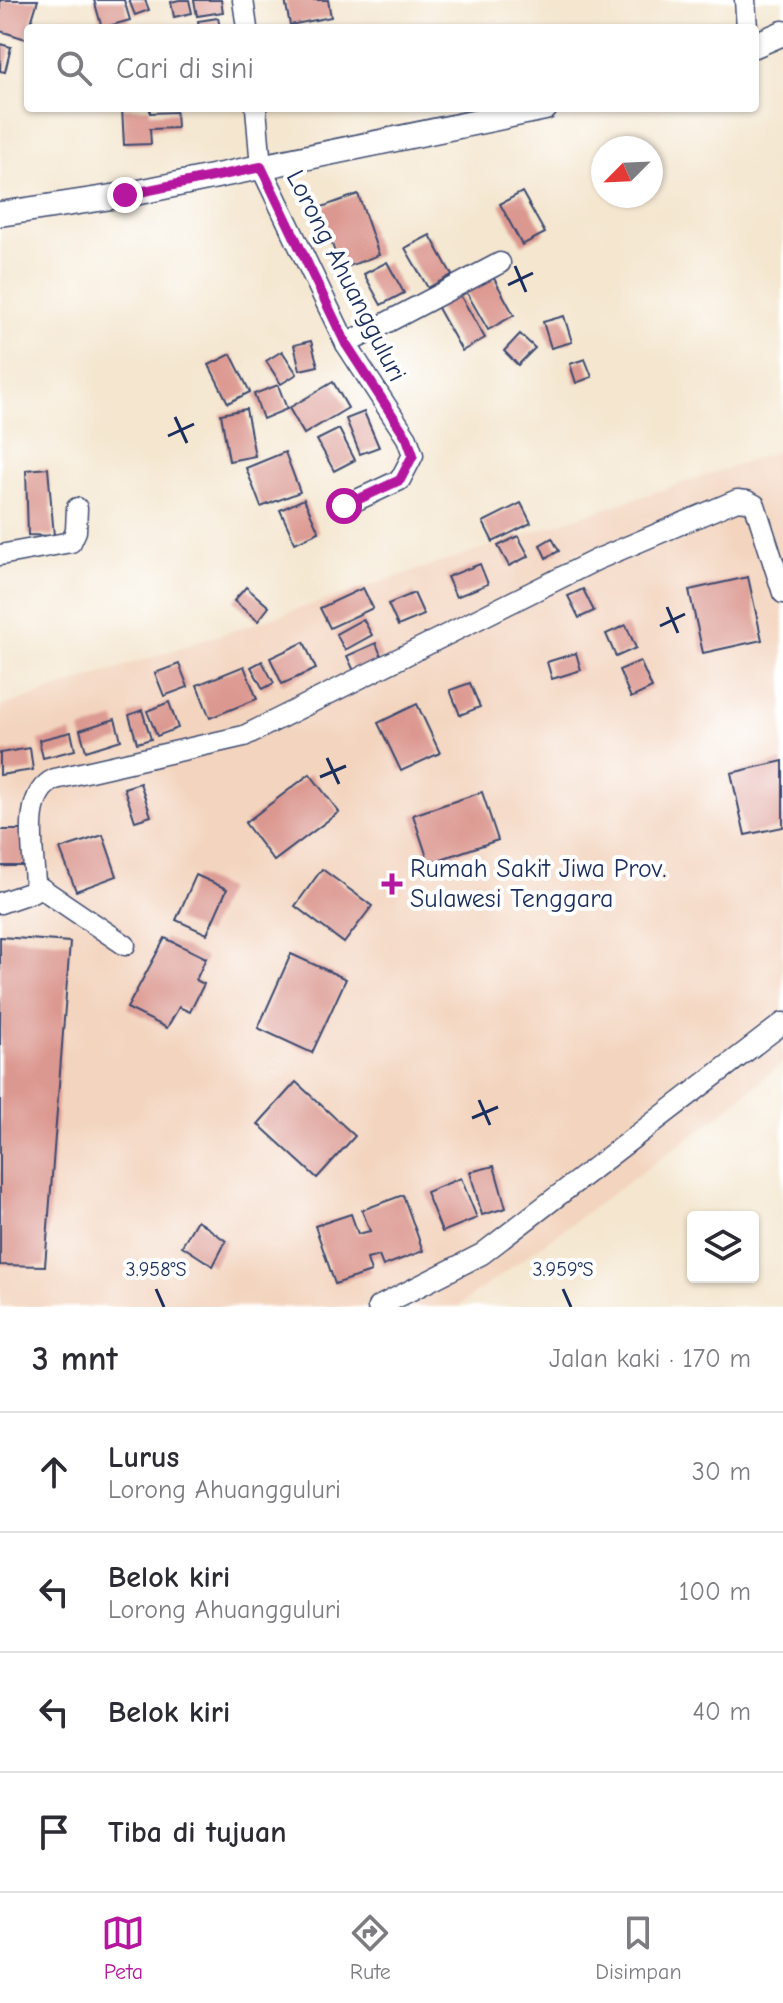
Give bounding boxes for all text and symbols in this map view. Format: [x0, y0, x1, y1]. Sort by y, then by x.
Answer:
search box [24, 24, 759, 112]
icon: search [52, 46, 96, 90]
text: Cari di sini [116, 51, 254, 86]
north arrow [591, 136, 663, 208]
street label: Lorong Ahuangguluri [280, 165, 412, 387]
route end [107, 177, 143, 213]
route start [326, 488, 362, 524]
place label: Rumah Sakit Jiwa Prov. Sulawesi Tenggara [410, 854, 666, 914]
marker: Rumah Sakit Jiwa Prov. Sulawesi Tenggara [381, 873, 403, 895]
map controls [687, 1211, 759, 1283]
button: layers [687, 1211, 759, 1283]
text: 3.958°S [126, 1258, 186, 1281]
text: 3.959°S [532, 1258, 594, 1281]
text: 3 mnt [32, 1339, 118, 1379]
text: Jalan kaki · 170 m [549, 1344, 751, 1374]
text: Lurus [108, 1440, 179, 1475]
icon: ahead [32, 1450, 76, 1494]
text: 30 m [692, 1457, 751, 1487]
text: Lorong Ahuangguluri [108, 1475, 341, 1505]
text: Belok kiri [108, 1560, 230, 1595]
icon: left [32, 1570, 76, 1614]
text: 100 m [679, 1577, 751, 1607]
text: Lorong Ahuangguluri [108, 1595, 341, 1625]
icon: left [32, 1690, 76, 1734]
text: Belok kiri [108, 1695, 230, 1730]
text: 40 m [692, 1697, 751, 1727]
icon: arrive [32, 1810, 76, 1854]
text: Tiba di tujuan [108, 1815, 287, 1850]
tab: Peta [101, 1911, 145, 1985]
tab: Rute [348, 1911, 392, 1985]
tab: Disimpan [595, 1911, 682, 1985]

